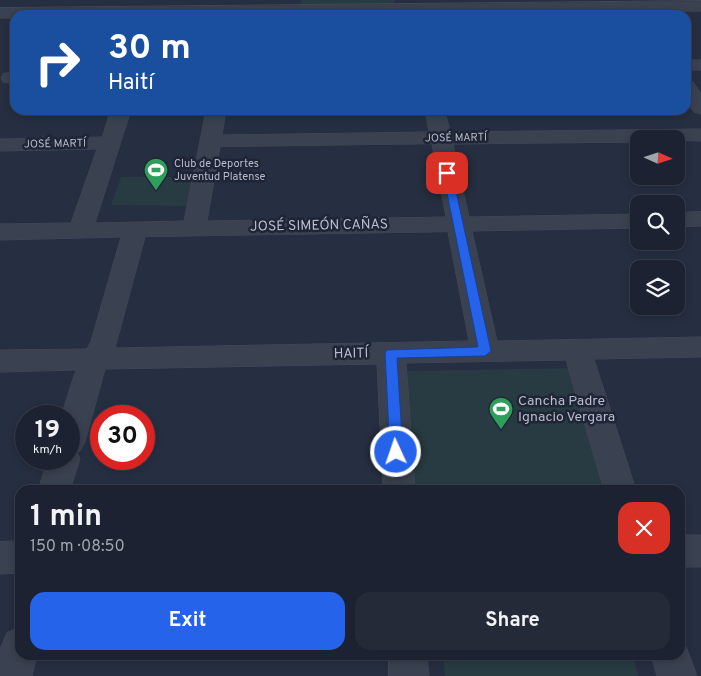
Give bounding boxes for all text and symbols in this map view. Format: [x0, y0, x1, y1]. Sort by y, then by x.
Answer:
text: 30 m [108, 27, 191, 71]
icon: right [25, 30, 90, 95]
text: Haití [108, 70, 154, 97]
street label: JOSÉ MARTÍ [425, 129, 488, 146]
north arrow [630, 130, 685, 185]
map controls [630, 130, 685, 315]
street label: JOSÉ MARTÍ [24, 135, 87, 152]
pin [426, 152, 468, 194]
sports icon: Club de Deportes Juventud Platense [143, 157, 169, 191]
place label: Club de Deportes Juventud Platense [174, 157, 265, 184]
icon: arrive [433, 159, 461, 187]
button: search [630, 195, 685, 250]
street label: JOSÉ SIMEÓN CAÑAS [250, 215, 388, 236]
button: layers [630, 260, 685, 315]
street label: HAITÍ [333, 344, 370, 363]
place label: Cancha Padre Ignacio Vergara [518, 393, 615, 426]
sports icon: Cancha Padre Ignacio Vergara [488, 396, 514, 430]
speed limit sign: 30 [90, 405, 155, 470]
text: 19 [35, 415, 60, 447]
position arrow [369, 425, 421, 477]
text: km/h [33, 442, 62, 458]
text: 1 min [30, 499, 102, 536]
button: close [618, 502, 670, 554]
text: 150 m · 08:50 [30, 537, 125, 557]
button: Exit [30, 592, 345, 650]
button: Share [355, 592, 670, 650]

